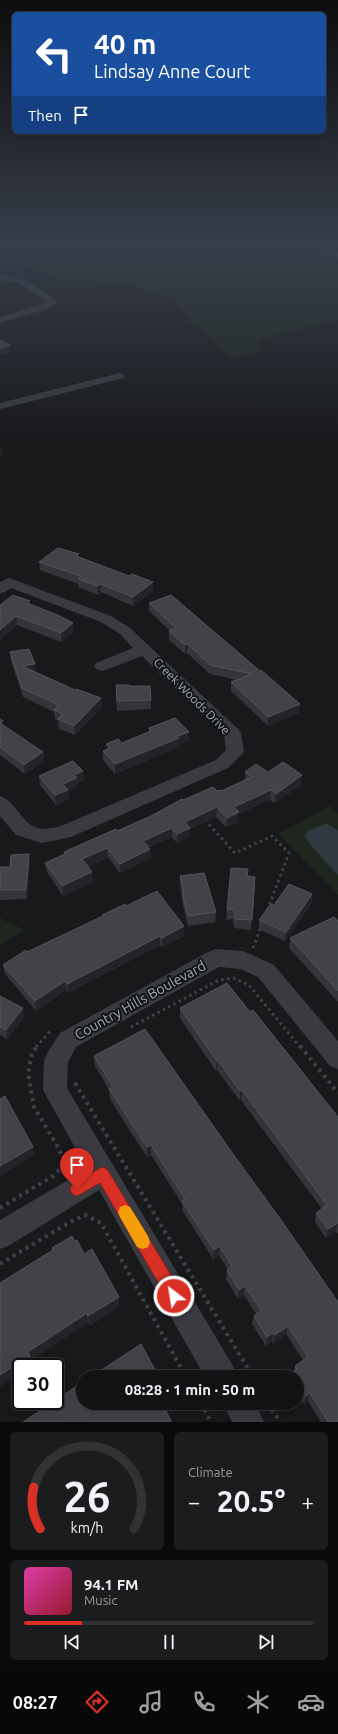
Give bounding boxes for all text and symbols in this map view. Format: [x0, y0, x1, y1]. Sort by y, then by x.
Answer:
icon: left [28, 28, 80, 80]
text: 40 m [94, 28, 156, 59]
text: Lindsay Anne Court [94, 61, 250, 81]
icon: arrive [70, 104, 92, 126]
text: Then [28, 107, 62, 124]
street label: Creek Woods Drive [151, 655, 233, 737]
street label: Country Hills Boulevard [72, 957, 208, 1043]
pin [60, 1148, 94, 1189]
icon: arrive [66, 1154, 88, 1176]
position arrow [153, 1275, 195, 1317]
speed limit sign: 30 [12, 1358, 64, 1410]
text: 08:28 · 1 min · 50 m [125, 1381, 255, 1398]
text: Climate [188, 1465, 233, 1479]
text: 26 [64, 1473, 110, 1520]
text: 20.5° [217, 1484, 285, 1518]
text: − [188, 1489, 200, 1514]
text: + [302, 1489, 314, 1514]
text: km/h [71, 1520, 103, 1536]
text: 94.1 FM [84, 1576, 138, 1593]
text: Music [84, 1593, 118, 1607]
icon: previous [61, 1631, 83, 1653]
icon: pause [158, 1631, 180, 1653]
icon: next [255, 1631, 277, 1653]
icon: directions [83, 1688, 111, 1716]
icon: music [137, 1688, 165, 1716]
icon: phone [190, 1688, 218, 1716]
icon: climate [244, 1688, 272, 1716]
icon: car [297, 1688, 325, 1716]
text: 08:27 [13, 1692, 58, 1712]

